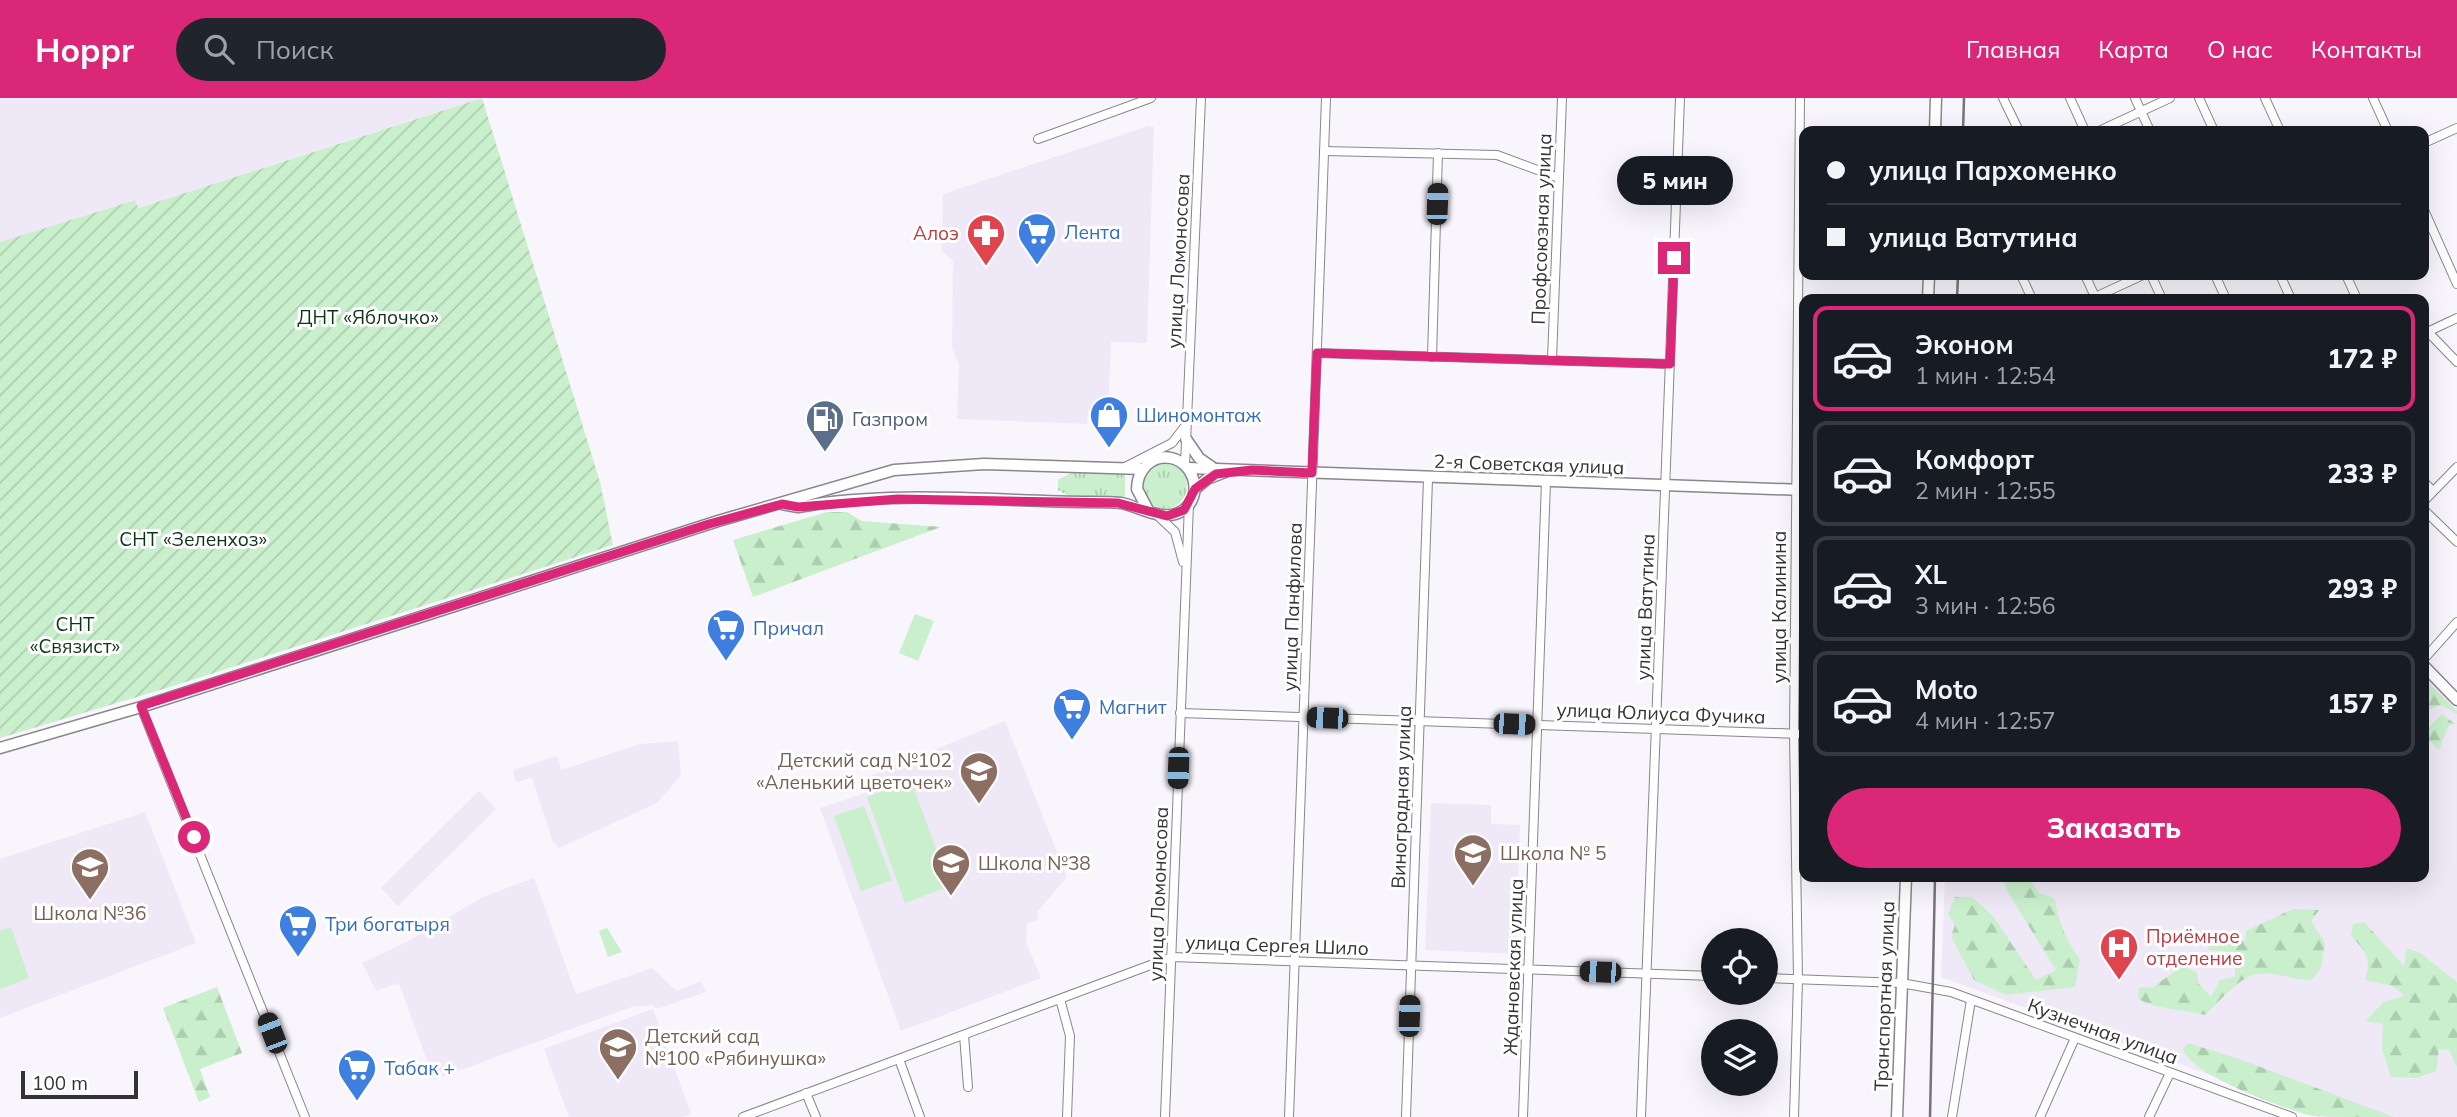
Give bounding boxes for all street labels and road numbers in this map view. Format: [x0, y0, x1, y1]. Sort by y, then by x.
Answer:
street label: Профсоюзная улица [1526, 133, 1556, 325]
street label: улица Ломоносова [1161, 173, 1195, 349]
street label: 2-я Советская улица [1433, 449, 1625, 479]
street label: улица Панфилова [1277, 522, 1307, 692]
street label: улица Калинина [1767, 531, 1791, 683]
street label: улица Ватутина [1630, 533, 1660, 681]
street label: улица Юлиуса Фучика [1556, 697, 1766, 729]
street label: Виноградная улица [1386, 705, 1416, 889]
street label: улица Ломоносова [1143, 806, 1173, 982]
street label: Ждановская улица [1498, 878, 1528, 1056]
street label: Транспортная улица [1869, 900, 1899, 1092]
street label: улица Сергея Шило [1185, 930, 1369, 960]
street label: Кузнечная улица [2025, 993, 2181, 1069]

